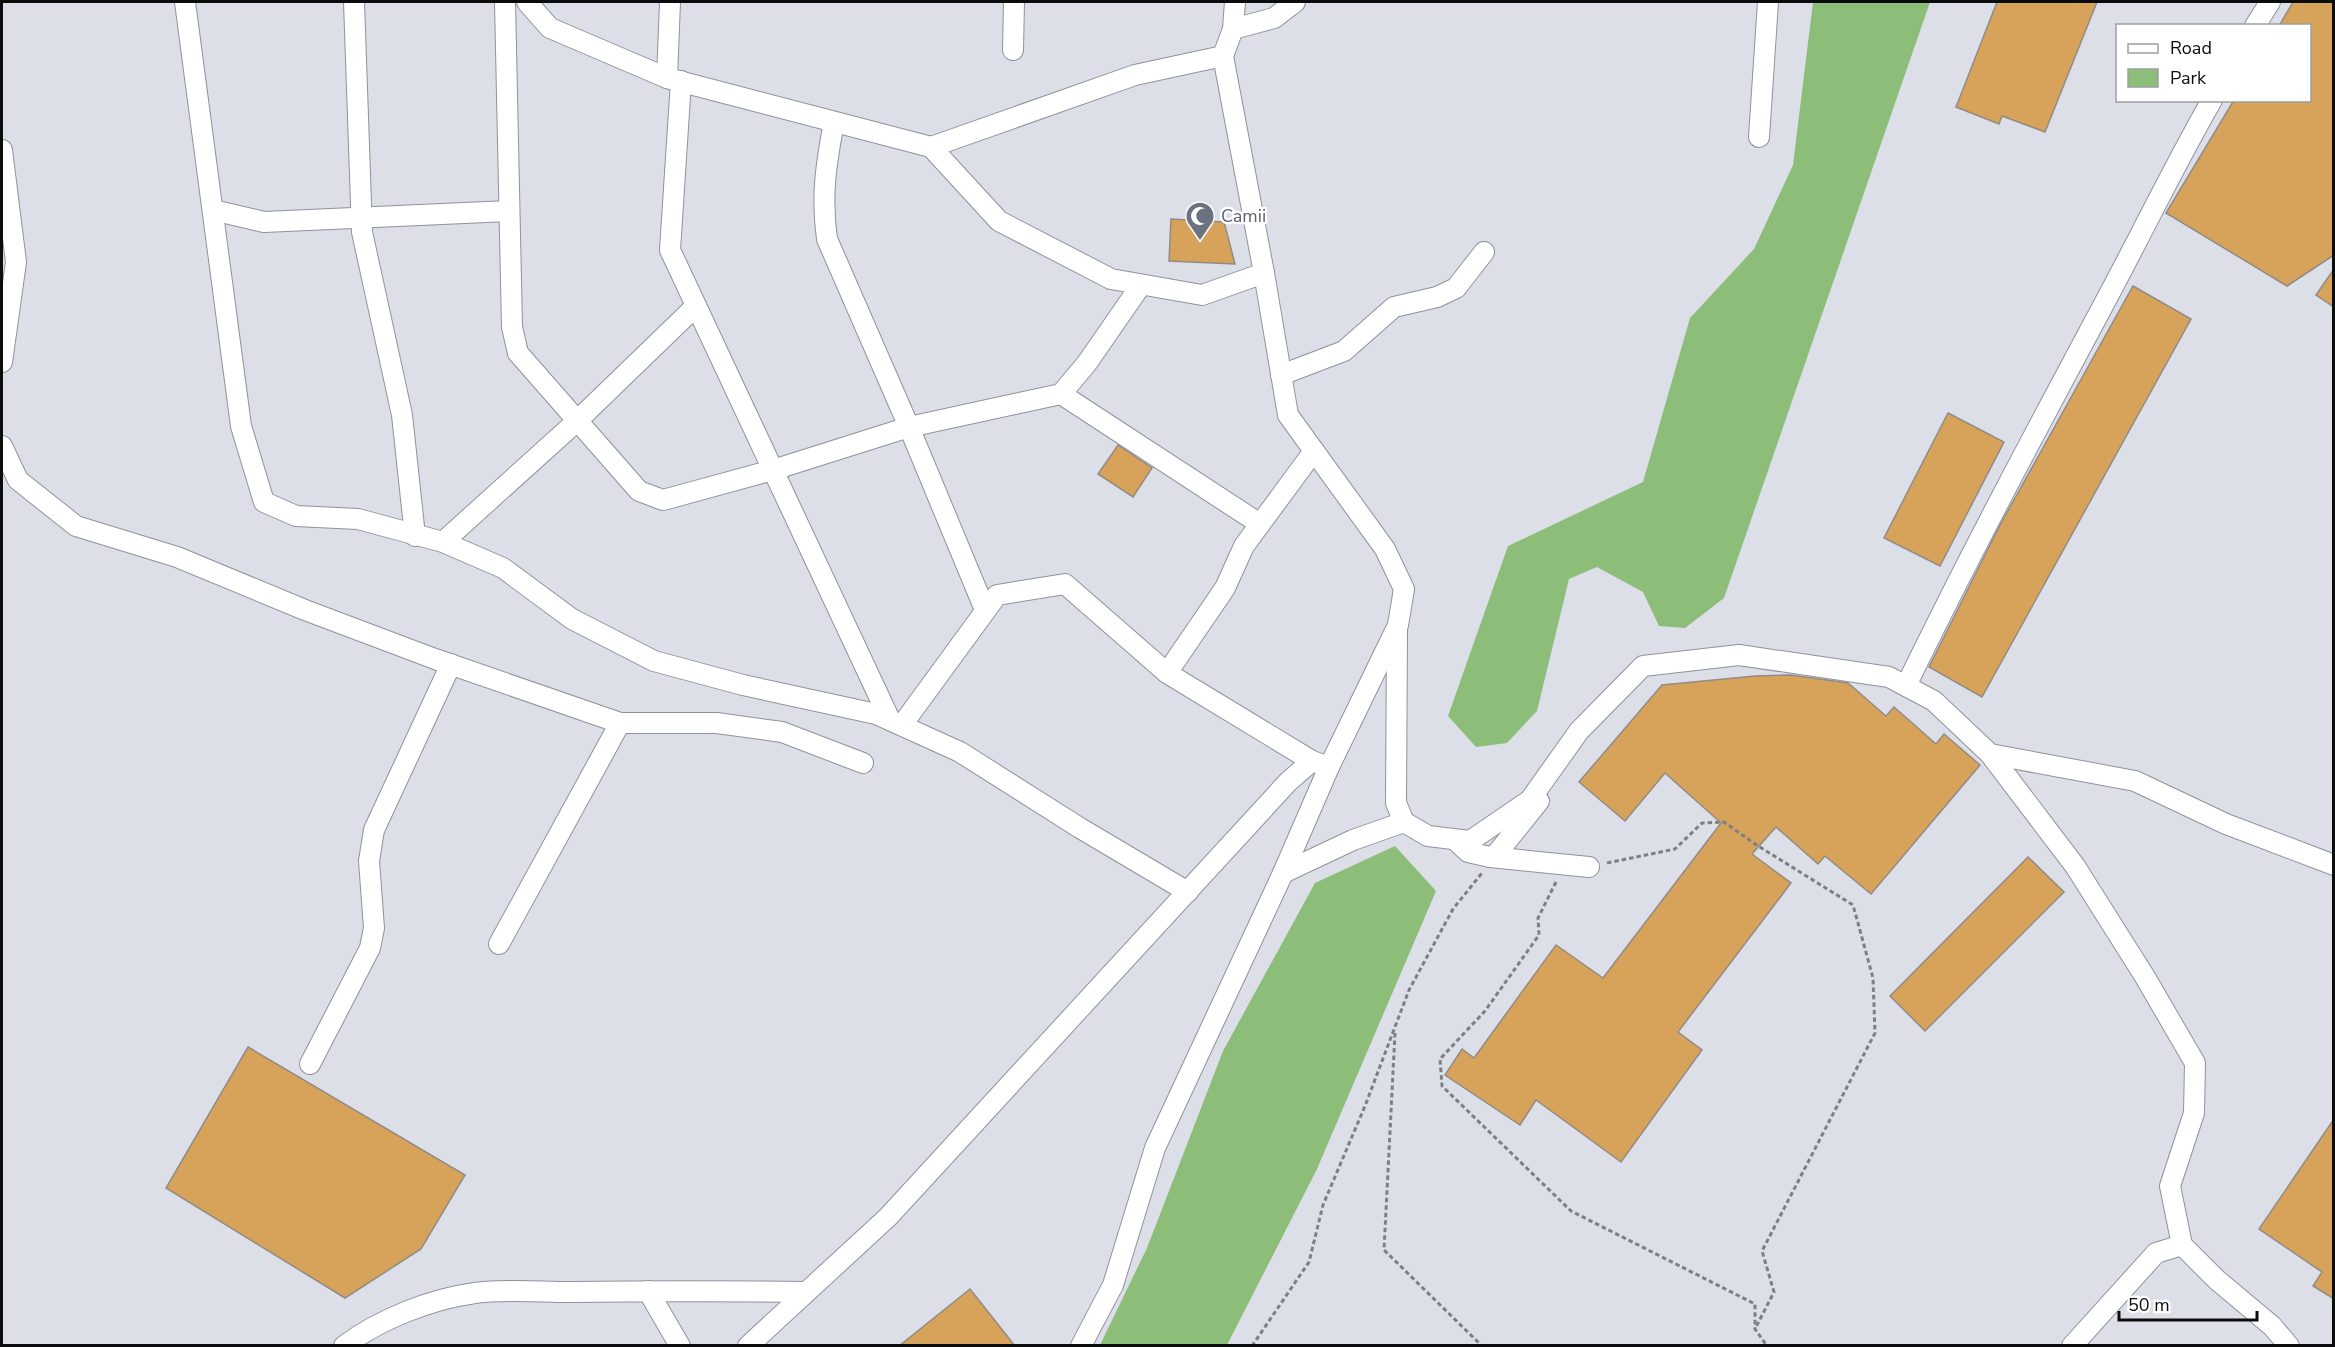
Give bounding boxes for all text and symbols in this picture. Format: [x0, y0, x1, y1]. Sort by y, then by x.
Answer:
legend [2116, 24, 2311, 102]
text: Road [2170, 36, 2212, 60]
text: Park [2170, 66, 2207, 90]
mosque icon: Camii [1184, 200, 1216, 242]
place label: Camii [1221, 204, 1266, 228]
scale bar [2119, 1284, 2257, 1322]
text: 50 m [2128, 1293, 2170, 1317]

